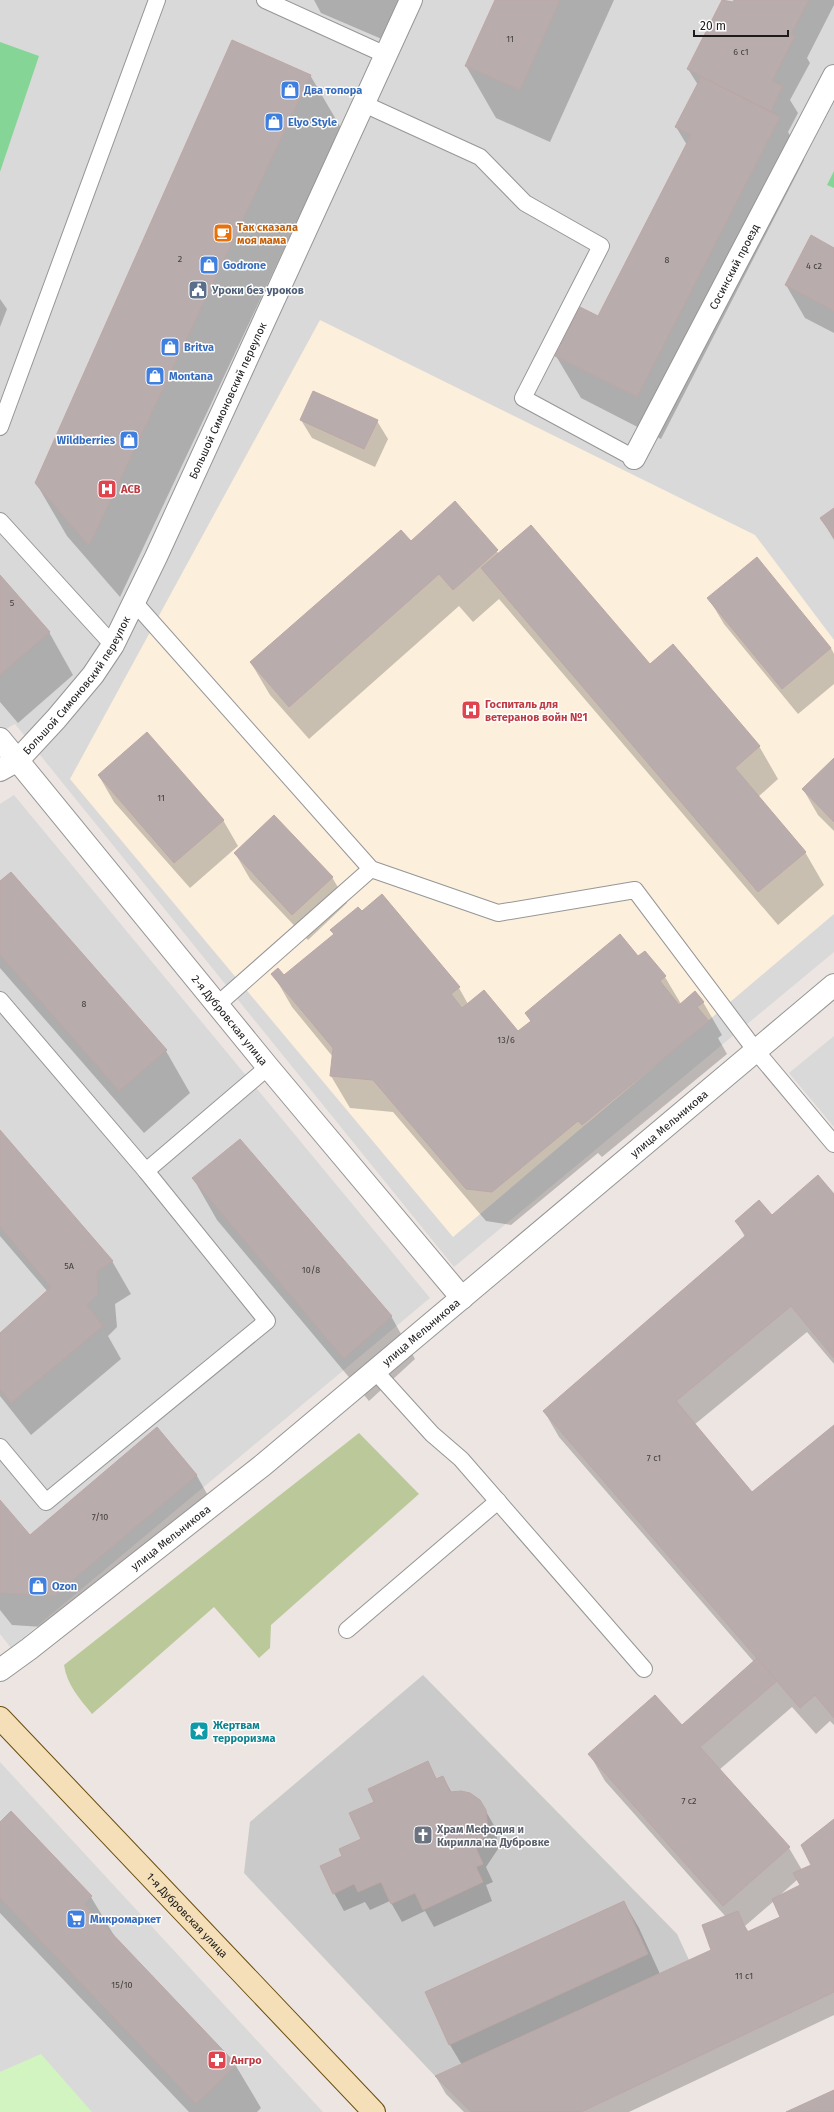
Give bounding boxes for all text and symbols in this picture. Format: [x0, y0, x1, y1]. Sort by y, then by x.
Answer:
scale bar [694, 12, 788, 38]
text: 20 m [700, 19, 726, 33]
house number: 11 [506, 34, 514, 44]
house number: 6 с1 [733, 47, 749, 57]
shop icon: Два топора [279, 79, 301, 101]
place label: Два топора [303, 84, 362, 97]
shop icon: Elyo Style [263, 111, 285, 133]
place label: Elyo Style [288, 116, 337, 129]
place label: Так сказала моя мама [237, 221, 298, 247]
cafe icon: Так сказала моя мама [212, 222, 234, 244]
street label: Сосинский проезд [707, 222, 762, 312]
house number: 2 [178, 254, 182, 264]
shop icon: Godrone [198, 254, 220, 276]
house number: 8 [665, 255, 670, 265]
place label: Godrone [223, 259, 266, 272]
house number: 4 с2 [806, 261, 822, 271]
public building icon: Уроки без уроков [187, 279, 209, 301]
place label: Уроки без уроков [211, 284, 304, 297]
street label: Большой Симоновский переулок [187, 320, 270, 481]
shop icon: Britva [159, 336, 181, 358]
place label: Britva [184, 341, 214, 354]
shop icon: Montana [144, 365, 166, 387]
place label: Montana [169, 370, 213, 383]
shop icon: Wildberries [118, 429, 140, 451]
place label: Wildberries [57, 434, 116, 447]
hospital icon: АСВ [96, 478, 118, 500]
place label: АСВ [120, 483, 141, 496]
house number: 5 [10, 598, 15, 608]
street label: Большой Симоновский переулок [20, 614, 133, 757]
place label: Госпиталь для ветеранов войн №1 [485, 698, 588, 724]
hospital icon: Госпиталь для ветеранов войн №1 [460, 699, 482, 721]
house number: 11 [157, 793, 165, 803]
street label: 2-я Дубровская улица [189, 973, 270, 1068]
house number: 8 [82, 999, 87, 1009]
house number: 13/6 [497, 1035, 515, 1045]
street label: улица Мельникова [628, 1088, 711, 1160]
house number: 5А [64, 1261, 75, 1271]
house number: 10/8 [302, 1265, 320, 1275]
street label: улица Мельникова [380, 1296, 463, 1369]
house number: 7 с1 [647, 1453, 661, 1463]
street label: улица Мельникова [129, 1503, 213, 1573]
house number: 7/10 [92, 1512, 108, 1522]
shop icon: Ozon [27, 1575, 49, 1597]
place label: Ozon [52, 1580, 77, 1593]
place label: Жертвам терроризма [212, 1719, 276, 1745]
place icon: Жертвам терроризма [188, 1720, 210, 1742]
house number: 7 с2 [681, 1796, 697, 1806]
place label: Храм Мефодия и Кирилла на Дубровке [436, 1823, 550, 1849]
church icon: Храм Мефодия и Кирилла на Дубровке [412, 1824, 434, 1846]
street label: 1-я Дубровская улица [144, 1870, 230, 1961]
supermarket icon: Микромаркет [65, 1908, 87, 1930]
place label: Микромаркет [90, 1913, 162, 1926]
house number: 11 с1 [735, 1971, 753, 1981]
house number: 15/10 [111, 1980, 133, 1990]
pharmacy icon: Ангро [206, 2049, 228, 2071]
place label: Ангро [230, 2054, 262, 2067]

